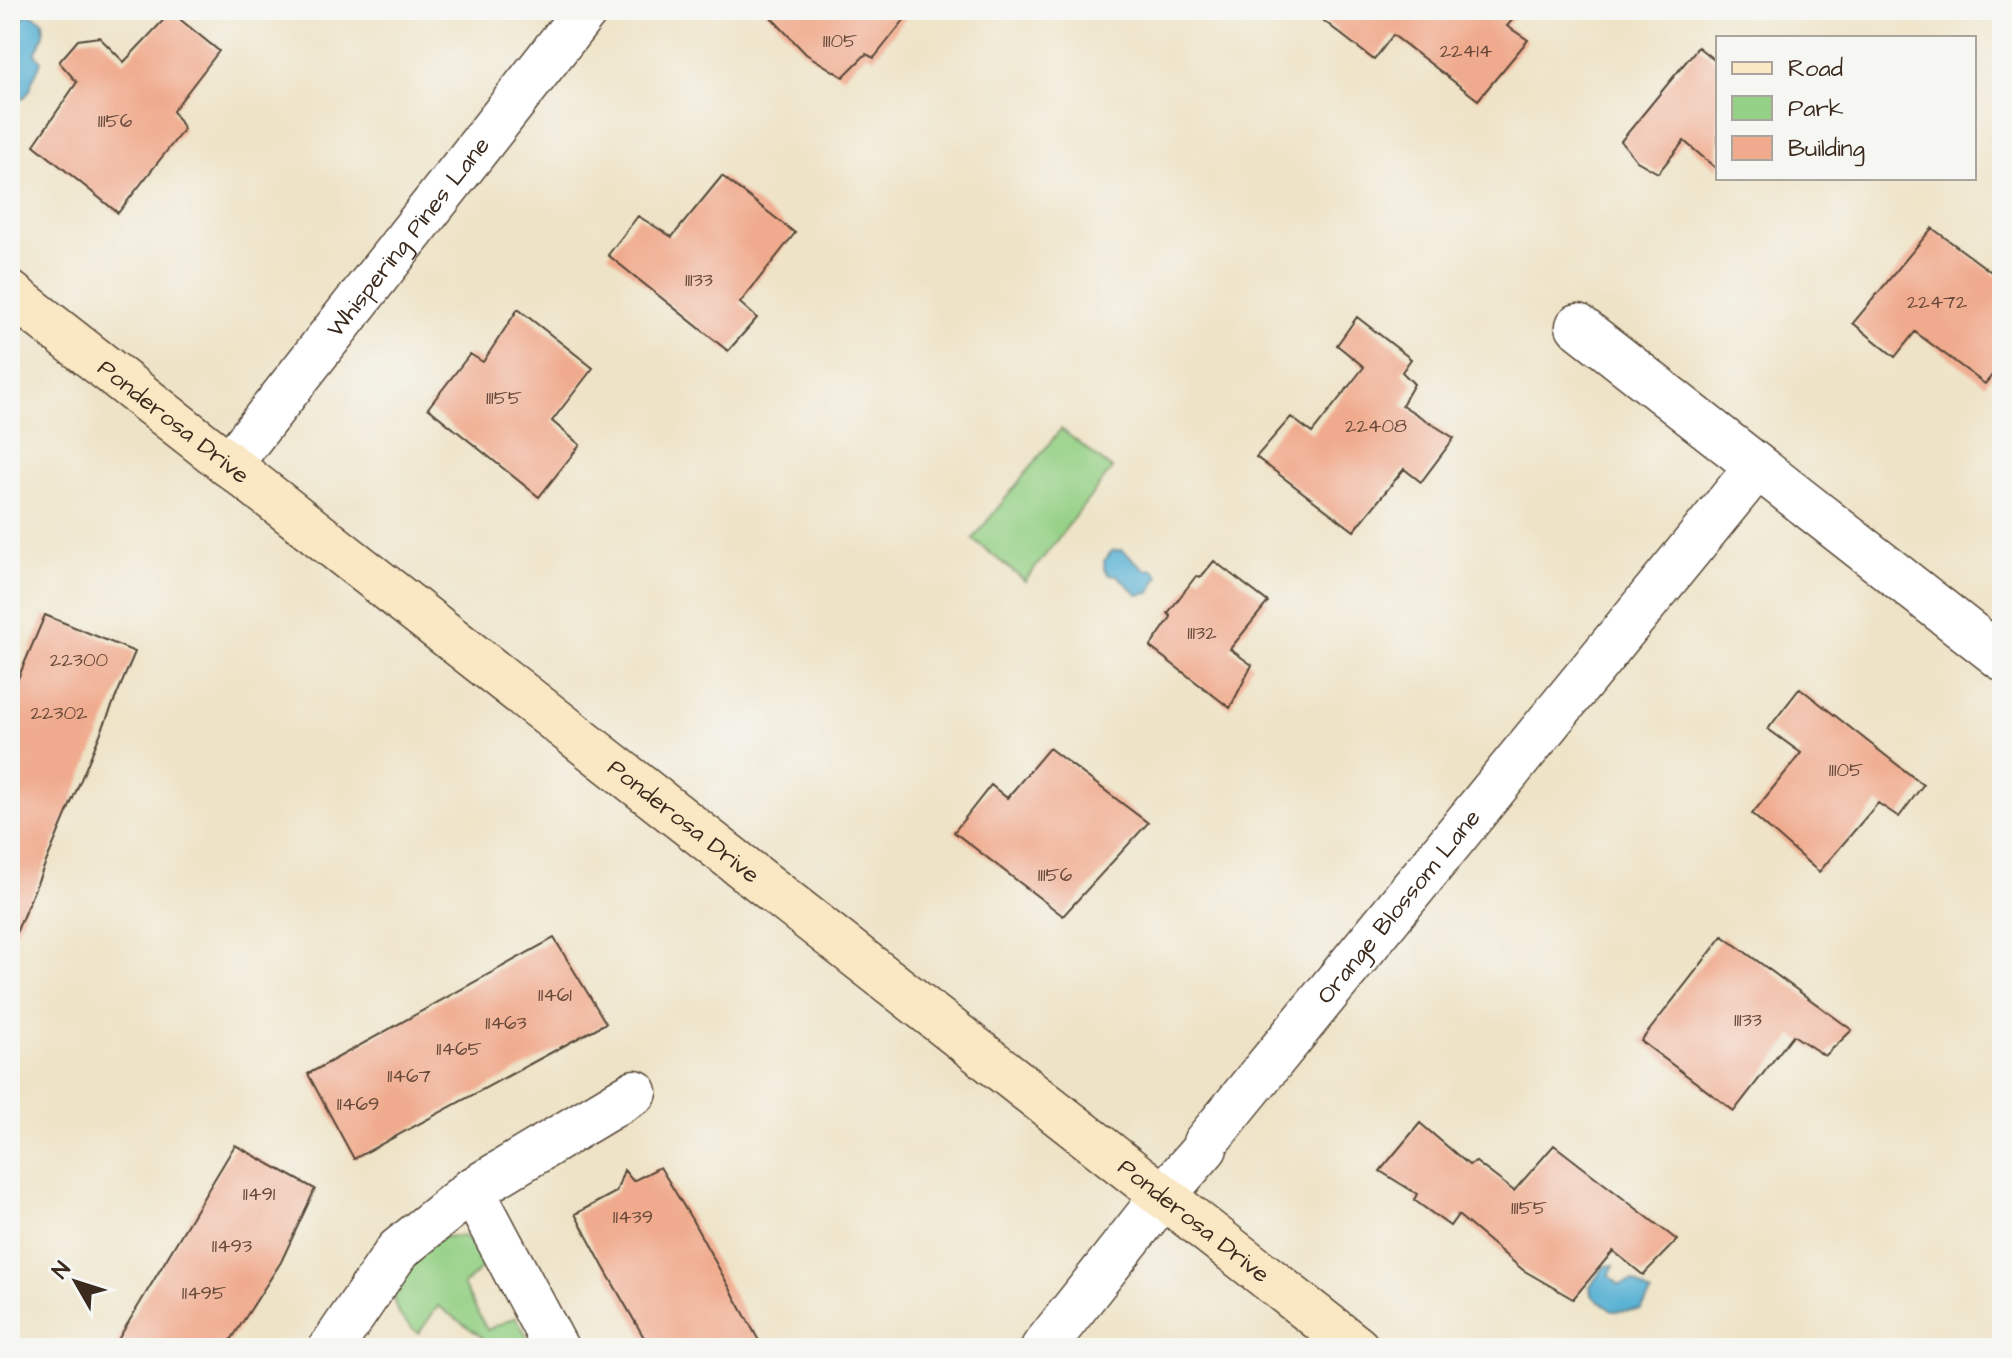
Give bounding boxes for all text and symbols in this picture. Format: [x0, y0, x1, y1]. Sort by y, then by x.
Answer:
house number: 11105 [823, 27, 857, 55]
legend [1716, 36, 1976, 180]
house number: 22414 [1440, 37, 1493, 65]
text: Road [1788, 52, 1843, 86]
text: Park [1788, 92, 1844, 126]
house number: 11156 [98, 107, 133, 135]
street label: Whispering Pines Lane [319, 130, 498, 345]
text: Building [1788, 132, 1865, 167]
house number: 11133 [685, 266, 713, 294]
house number: 22472 [1907, 288, 1968, 316]
street label: Ponderosa Drive [90, 352, 256, 492]
house number: 11155 [486, 384, 522, 412]
house number: 22408 [1345, 412, 1407, 440]
house number: 11132 [1187, 619, 1217, 647]
house number: 22300 [50, 646, 109, 674]
house number: 22302 [30, 699, 88, 727]
street label: Ponderosa Drive [600, 751, 766, 892]
house number: 11105 [1829, 756, 1863, 784]
street label: Orange Blossom Lane [1309, 802, 1489, 1012]
house number: 11156 [1038, 861, 1073, 889]
house number: 11461 [538, 981, 572, 1009]
house number: 11133 [1734, 1006, 1762, 1034]
house number: 11463 [485, 1009, 527, 1037]
house number: 11465 [436, 1035, 482, 1063]
house number: 11467 [387, 1062, 431, 1090]
house number: 11469 [337, 1090, 379, 1118]
street label: Ponderosa Drive [1110, 1151, 1277, 1291]
house number: 11491 [243, 1180, 276, 1208]
house number: 11155 [1511, 1194, 1547, 1222]
house number: 11439 [613, 1203, 653, 1231]
house number: 11493 [212, 1232, 252, 1260]
north arrow [36, 1242, 116, 1322]
text: N [45, 1255, 78, 1285]
house number: 11495 [182, 1279, 226, 1307]

